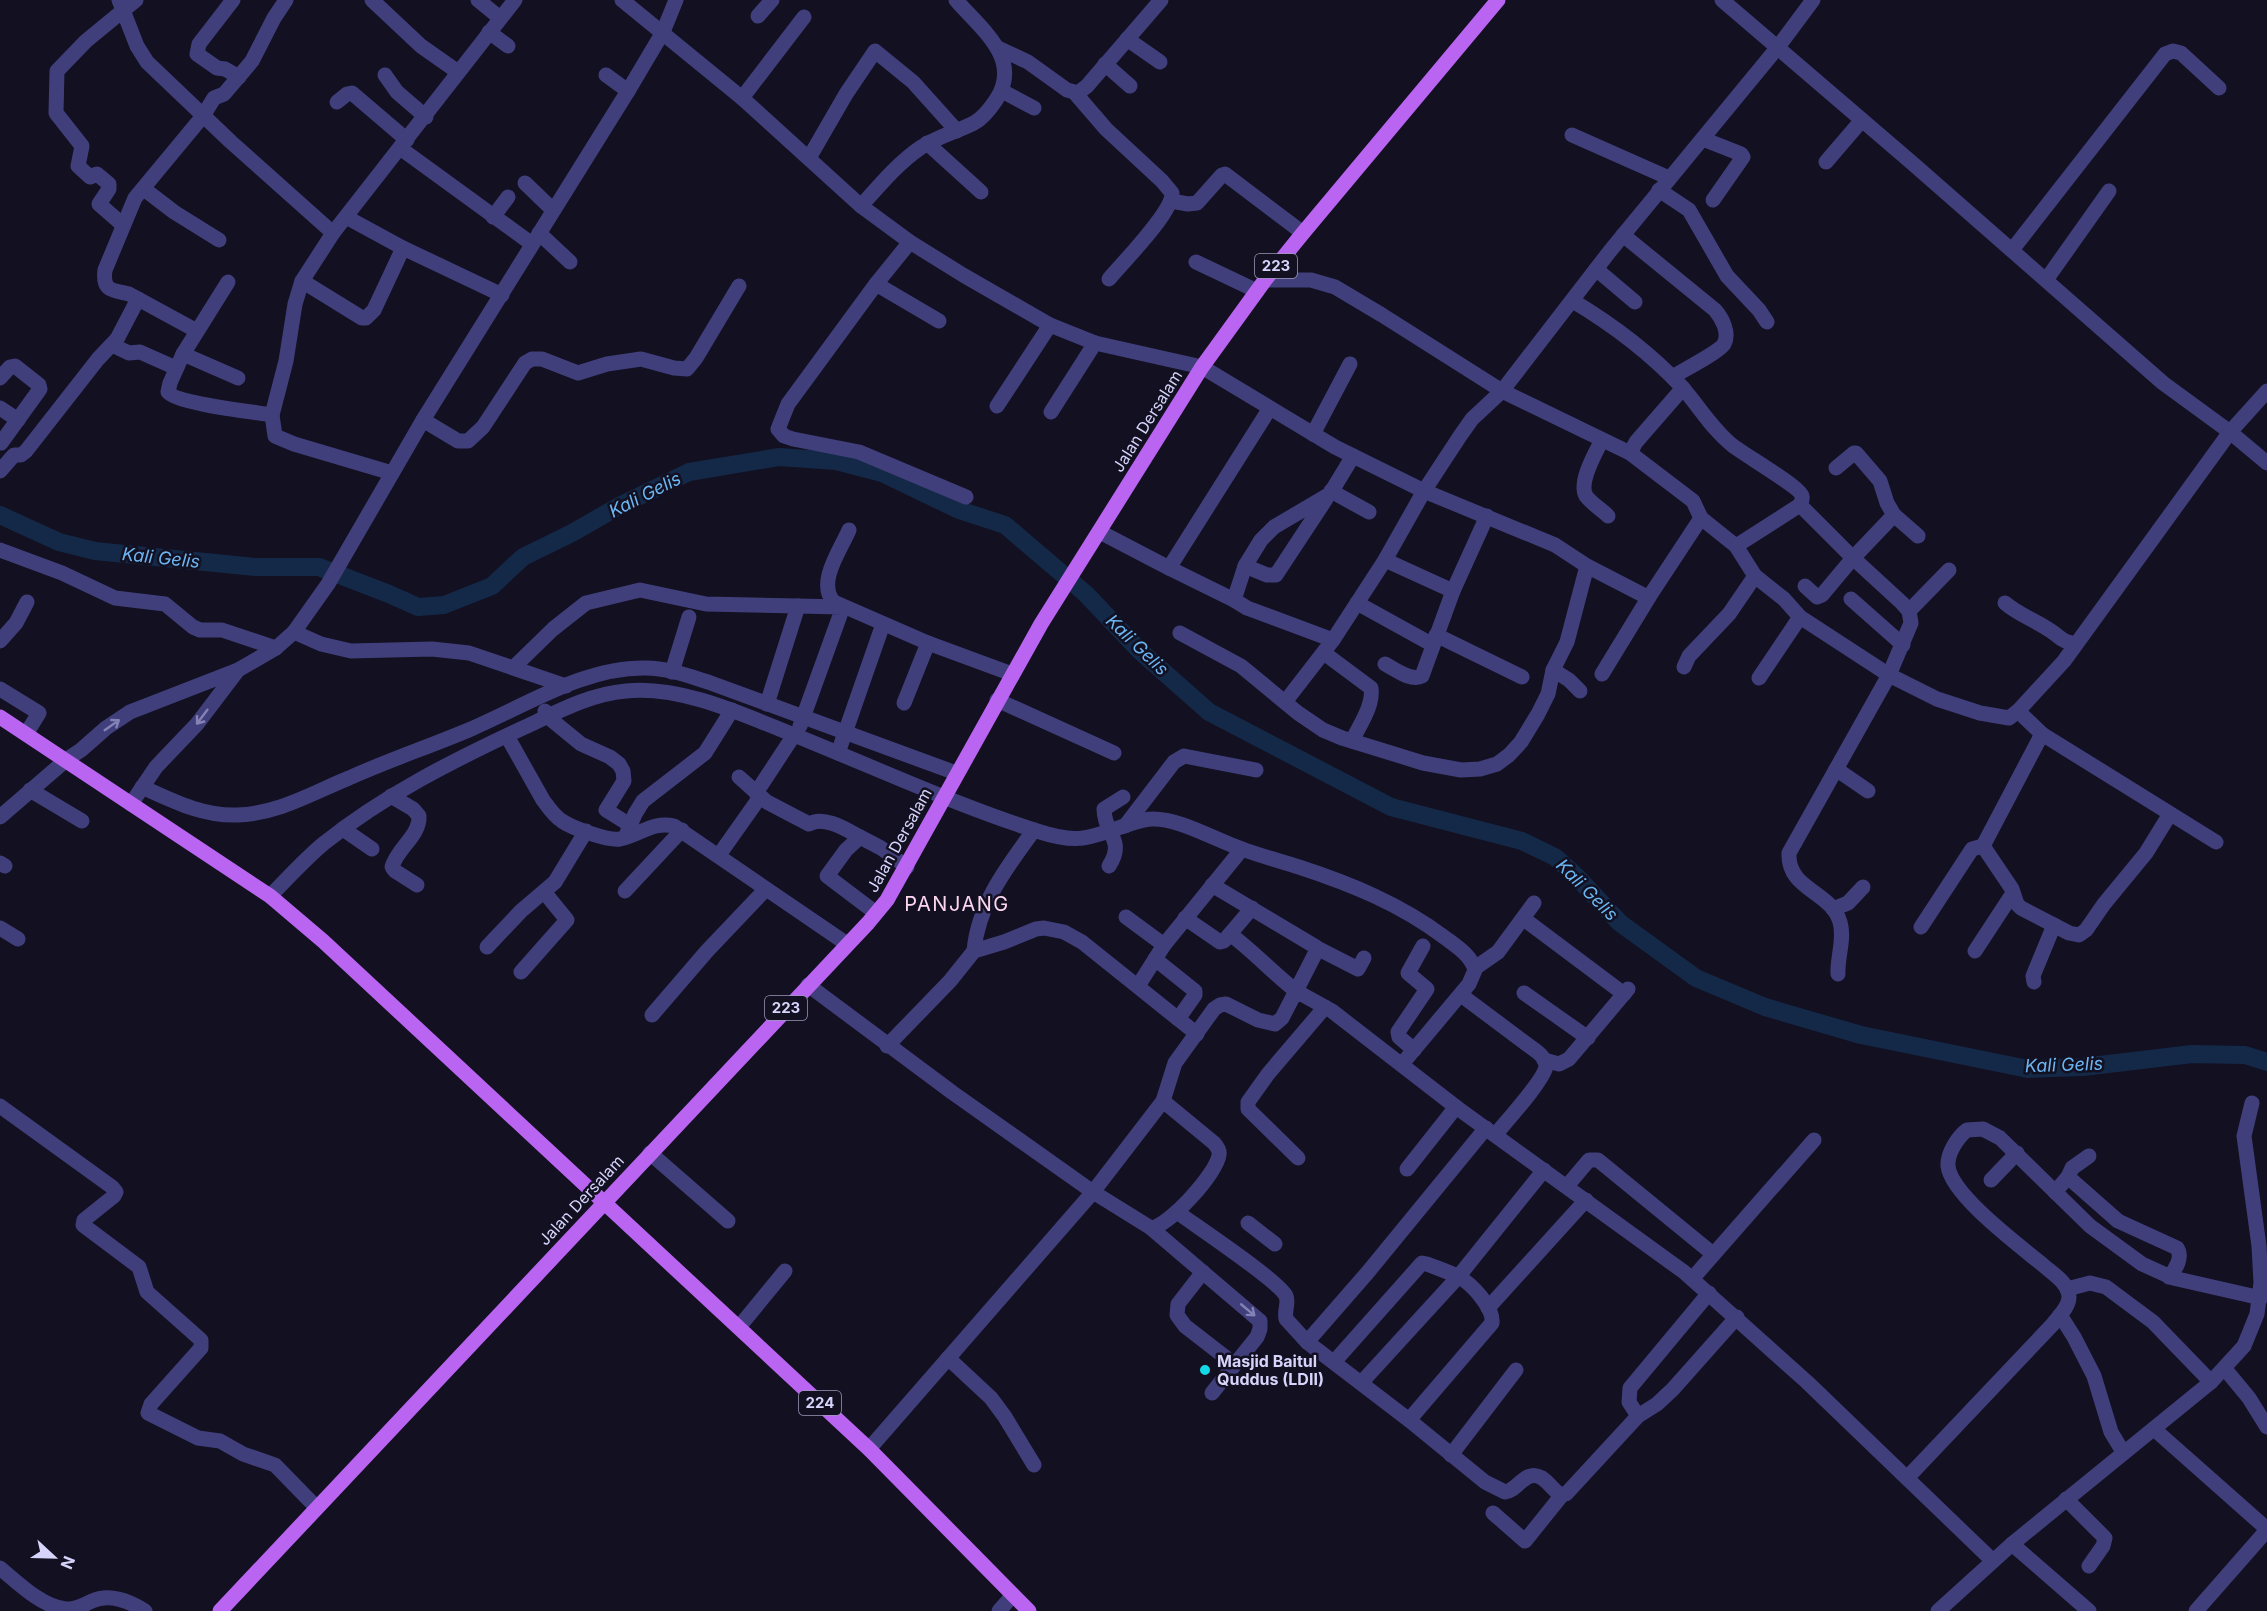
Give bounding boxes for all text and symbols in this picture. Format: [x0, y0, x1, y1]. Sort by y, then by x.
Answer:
road number: 223 [1255, 254, 1297, 278]
street label: Jalan Dersalam [1108, 366, 1186, 476]
water label: Kali Gelis [605, 467, 684, 522]
water label: Kali Gelis [121, 543, 201, 572]
water label: Kali Gelis [1102, 610, 1173, 679]
one-way arrow [196, 708, 209, 724]
one-way arrow [103, 719, 119, 731]
street label: Jalan Dersalam [862, 784, 936, 896]
water label: Kali Gelis [1552, 855, 1622, 925]
district label: PANJANG [904, 892, 1010, 916]
road number: 223 [765, 996, 807, 1020]
water label: Kali Gelis [2025, 1053, 2103, 1076]
street label: Jalan Dersalam [534, 1151, 628, 1249]
one-way arrow [1240, 1303, 1255, 1317]
place label: Masjid Baitul Quddus (LDII) [1217, 1351, 1324, 1389]
marker: Masjid Baitul Quddus (LDII) [1198, 1363, 1212, 1377]
road number: 224 [799, 1391, 841, 1415]
north arrow [24, 1527, 84, 1587]
text: N [56, 1553, 79, 1572]

